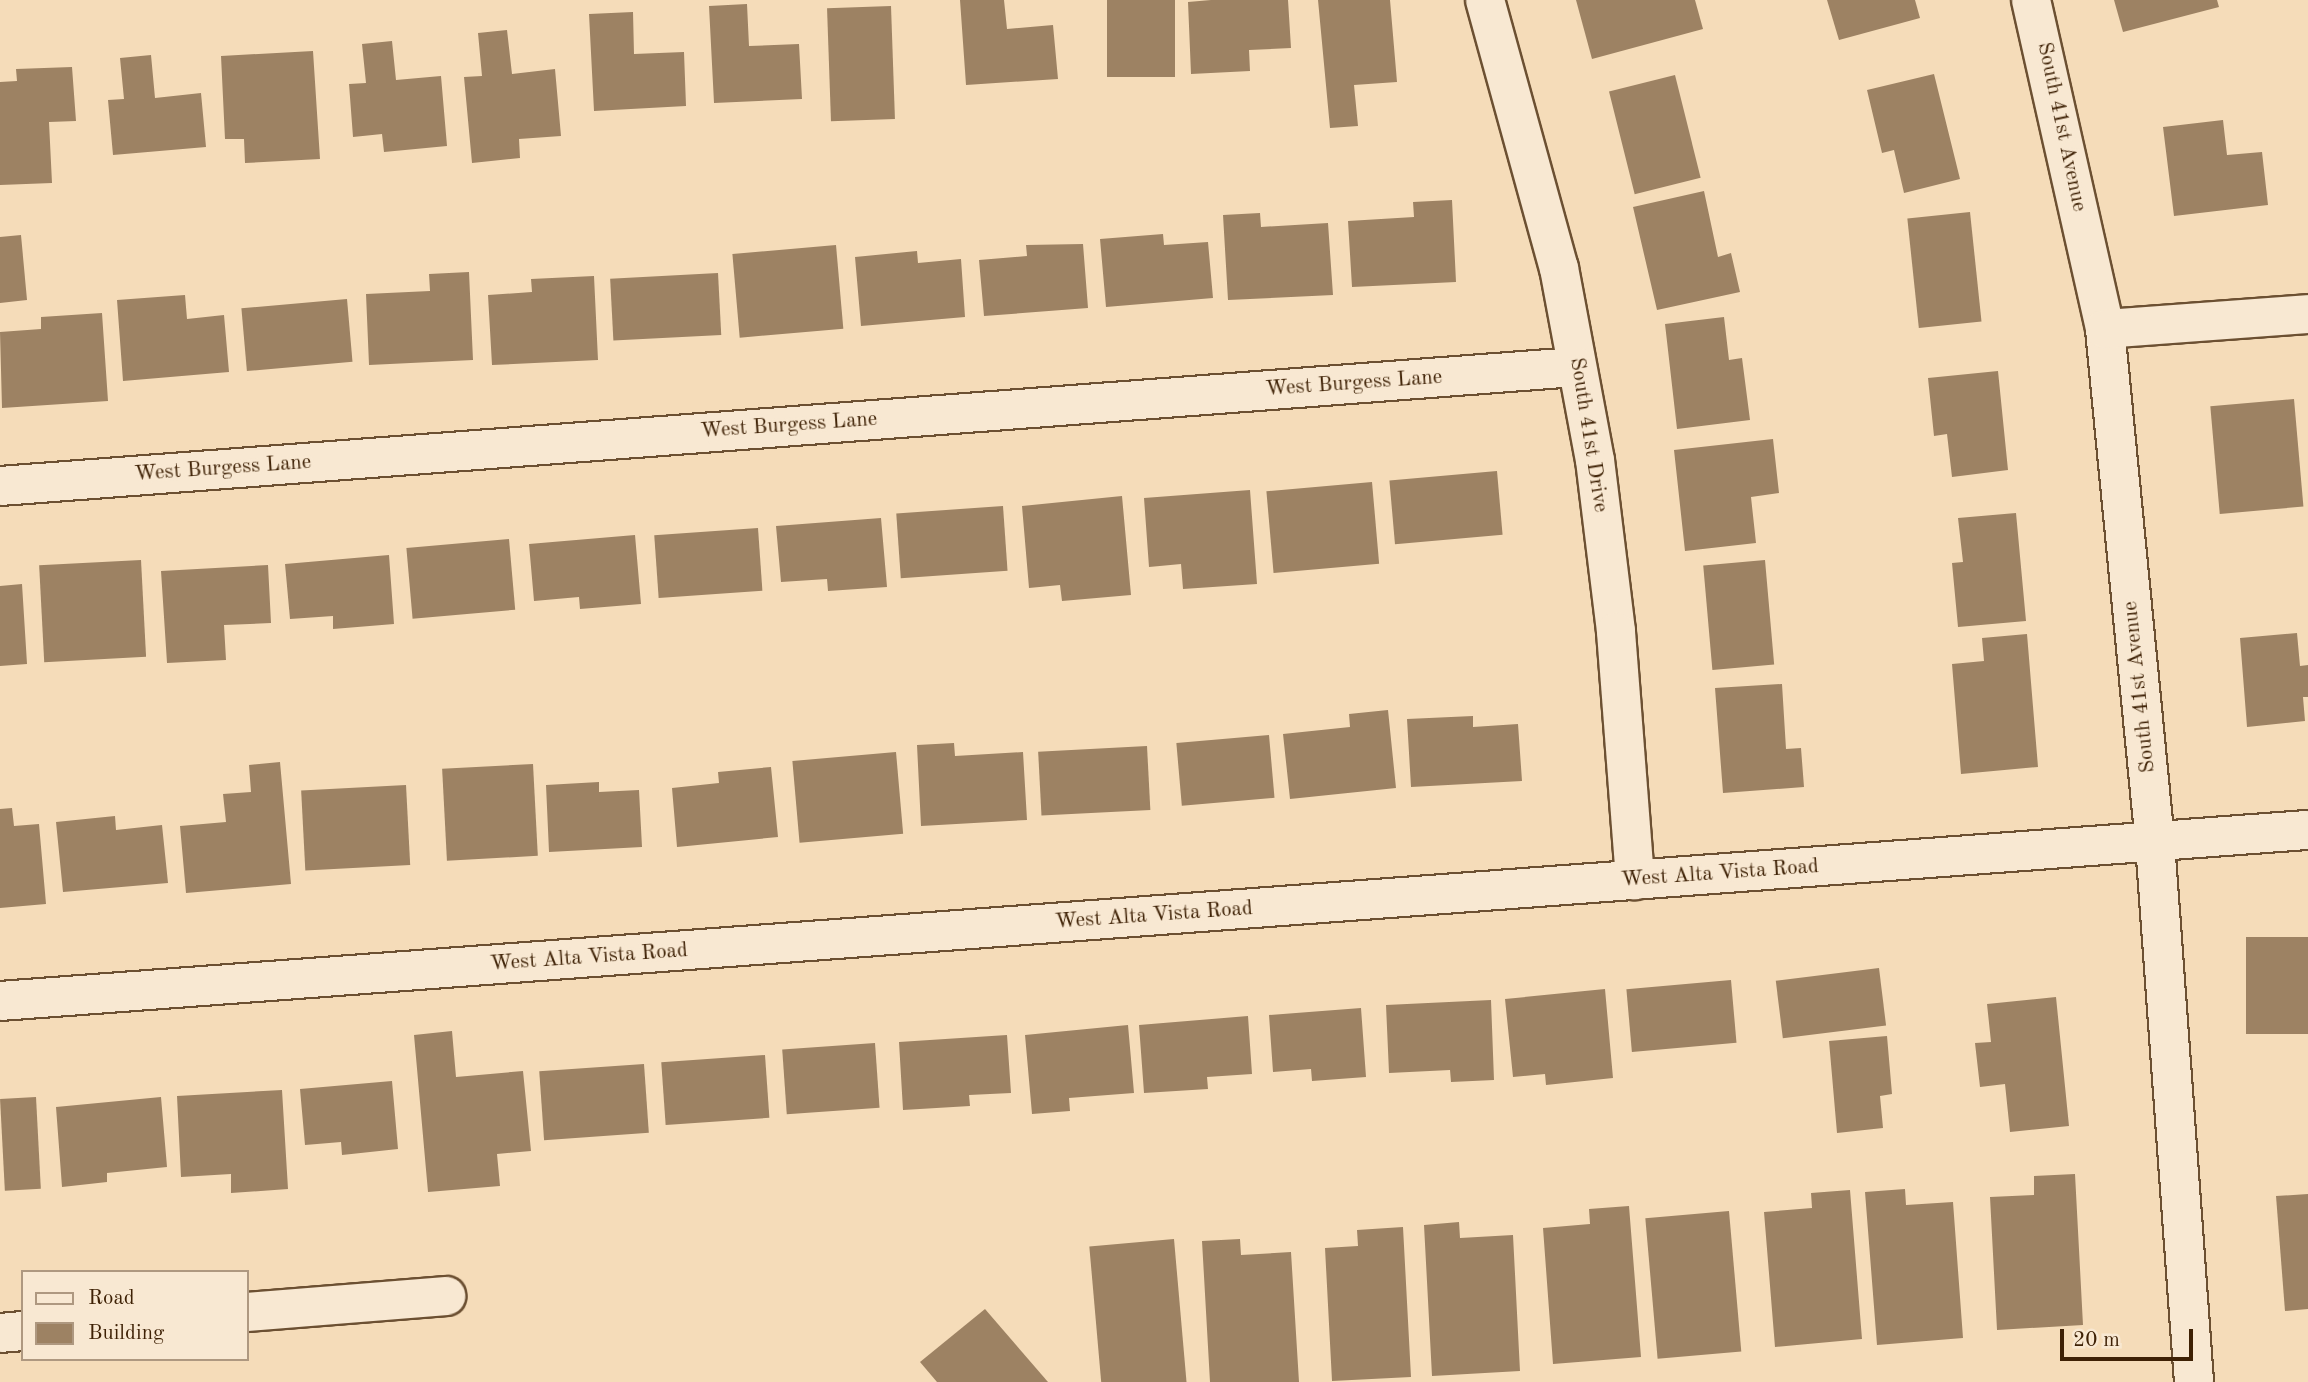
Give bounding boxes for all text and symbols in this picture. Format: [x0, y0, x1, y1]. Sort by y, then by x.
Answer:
street label: South 41st Avenue [2031, 40, 2091, 214]
street label: South 41st Drive [1563, 356, 1613, 514]
street label: West Burgess Lane [1265, 365, 1443, 403]
street label: West Burgess Lane [700, 407, 878, 445]
street label: West Burgess Lane [134, 450, 312, 488]
street label: South 41st Avenue [2118, 600, 2162, 774]
street label: West Alta Vista Road [1620, 855, 1820, 893]
street label: West Alta Vista Road [1054, 897, 1254, 935]
street label: West Alta Vista Road [489, 939, 689, 977]
legend [21, 1270, 248, 1361]
text: Road [88, 1288, 135, 1309]
scale bar [2063, 1316, 2196, 1360]
text: Building [88, 1323, 164, 1344]
text: 20 m [2073, 1330, 2120, 1351]

